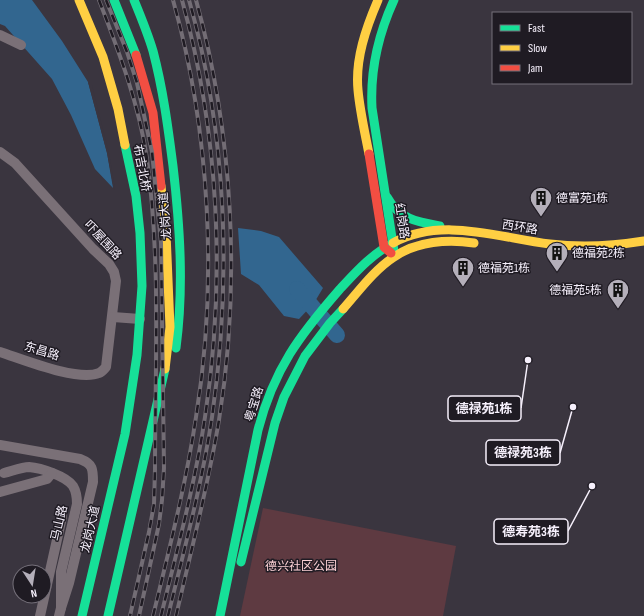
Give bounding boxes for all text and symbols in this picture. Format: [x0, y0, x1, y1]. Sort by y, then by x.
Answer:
legend [492, 12, 632, 84]
text: Fast [528, 21, 545, 36]
text: Slow [528, 41, 547, 56]
text: Jam [527, 61, 543, 76]
street label: 布吉北桥 [130, 143, 153, 193]
building icon: 德富苑1栋 [528, 185, 554, 218]
street label: 龙岗大道 [156, 191, 175, 241]
place label: 德富苑1栋 [556, 191, 608, 206]
street label: 红岗路 [391, 202, 412, 240]
street label: 西环路 [501, 217, 539, 238]
street label: 吓屋围路 [81, 218, 124, 263]
building icon: 德福苑2栋 [544, 240, 570, 273]
place label: 德福苑2栋 [572, 246, 625, 261]
building icon: 德福苑1栋 [450, 255, 476, 288]
place label: 德福苑1栋 [478, 261, 530, 276]
building icon: 德福苑5栋 [605, 277, 631, 310]
place label: 德福苑5栋 [549, 283, 602, 298]
street label: 东昌路 [22, 339, 61, 364]
street label: 粤宝路 [242, 385, 267, 424]
callout: 德禄苑1栋 [448, 396, 521, 421]
text: 德禄苑1栋 [455, 401, 513, 417]
callout: 德禄苑3栋 [486, 440, 560, 465]
text: 德禄苑3栋 [494, 445, 552, 461]
street label: 马山路 [48, 504, 71, 542]
street label: 龙岗大道 [78, 504, 103, 554]
callout: 德寿苑3栋 [494, 519, 568, 544]
text: 德寿苑3栋 [502, 524, 560, 540]
park label: 德兴社区公园 [265, 559, 337, 574]
north arrow [12, 564, 52, 604]
text: N [30, 586, 38, 600]

